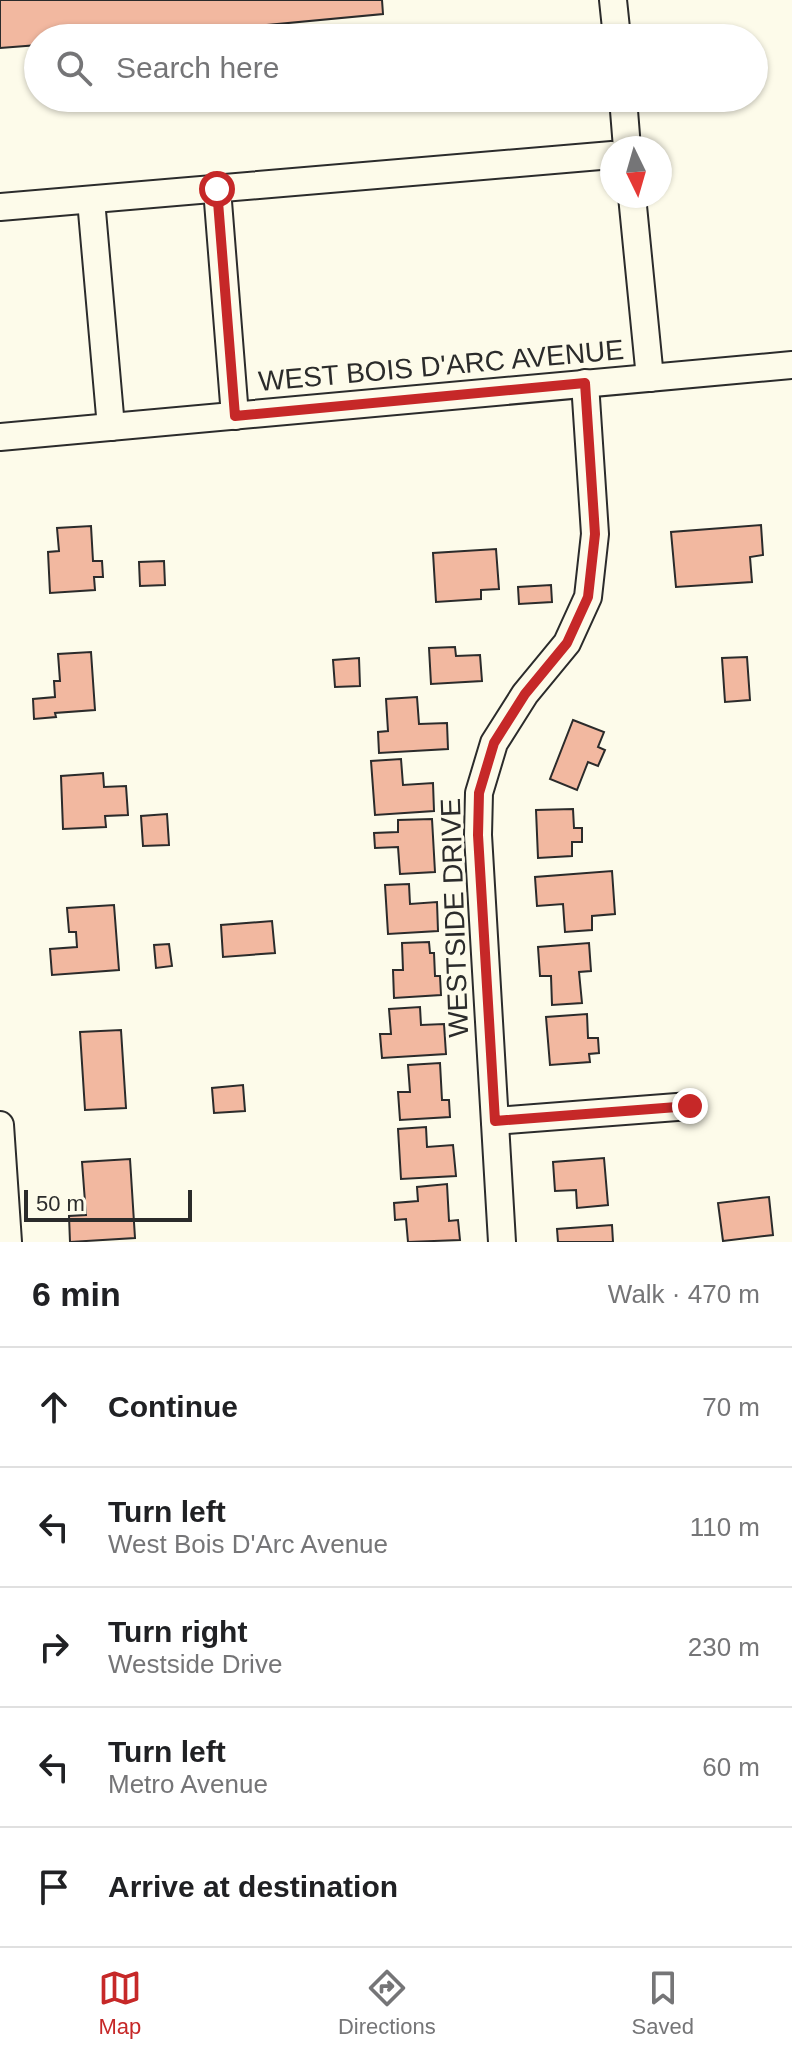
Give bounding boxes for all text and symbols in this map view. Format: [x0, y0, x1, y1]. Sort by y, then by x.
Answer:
search box [24, 24, 768, 112]
icon: search [52, 46, 96, 90]
text: Search here [116, 51, 279, 84]
north arrow [600, 136, 672, 208]
route start [199, 171, 235, 207]
street label: WEST BOIS D'ARC AVENUE [257, 334, 625, 397]
street label: WESTSIDE DRIVE [435, 798, 474, 1038]
route end [672, 1088, 708, 1124]
scale bar [24, 1186, 192, 1222]
text: 50 m [36, 1191, 85, 1216]
text: 6 min [32, 1275, 121, 1313]
text: Walk · 470 m [608, 1279, 760, 1309]
icon: ahead [32, 1385, 76, 1429]
text: Continue [108, 1390, 238, 1423]
text: 70 m [702, 1392, 760, 1422]
text: Turn left [108, 1495, 226, 1528]
icon: left [32, 1505, 76, 1549]
text: 110 m [690, 1512, 760, 1542]
text: West Bois D'Arc Avenue [108, 1529, 388, 1559]
text: Turn right [108, 1615, 247, 1648]
icon: right [32, 1625, 76, 1669]
text: 230 m [688, 1632, 760, 1662]
text: Westside Drive [108, 1649, 282, 1679]
text: Turn left [108, 1735, 226, 1768]
icon: left [32, 1745, 76, 1789]
text: 60 m [702, 1752, 760, 1782]
text: Metro Avenue [108, 1769, 268, 1799]
icon: arrive [32, 1865, 76, 1909]
text: Arrive at destination [108, 1870, 398, 1903]
tab: Map [98, 1966, 142, 2040]
tab: Directions [338, 1966, 436, 2040]
tab: Saved [632, 1966, 694, 2040]

